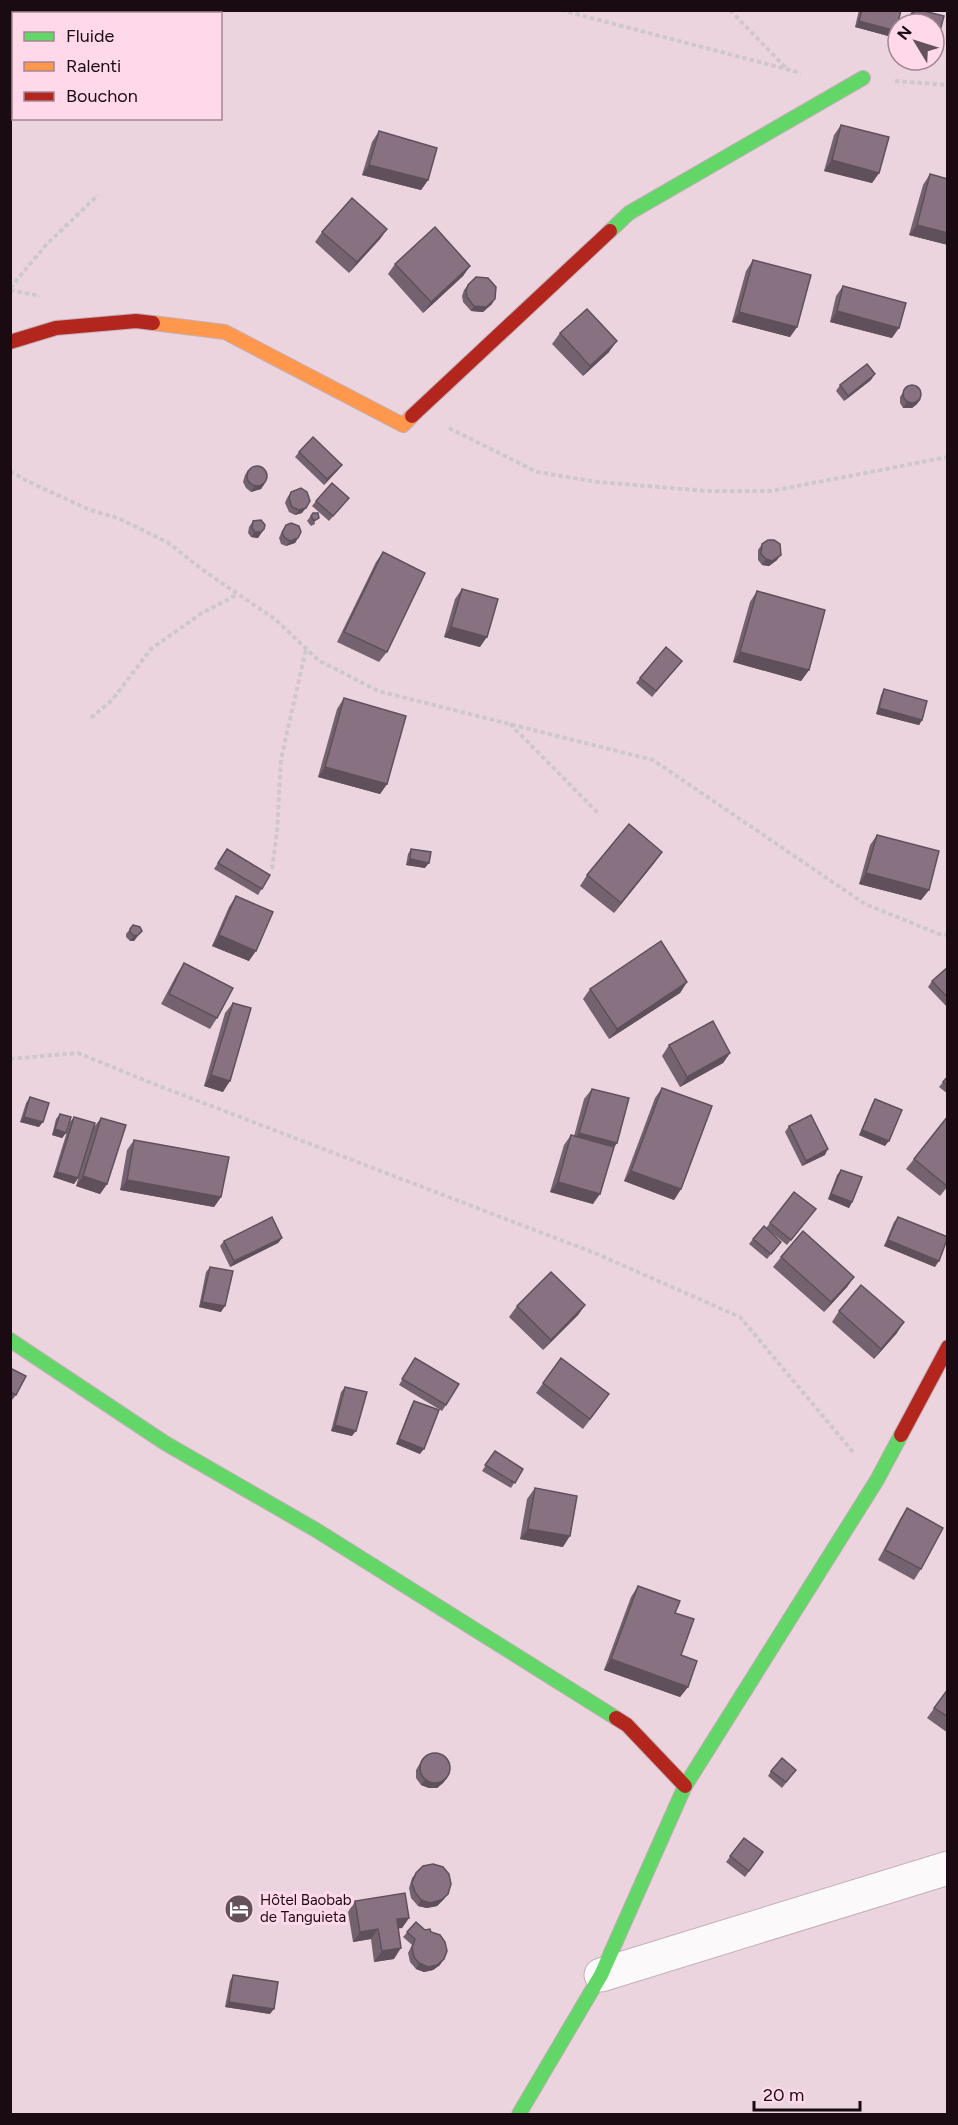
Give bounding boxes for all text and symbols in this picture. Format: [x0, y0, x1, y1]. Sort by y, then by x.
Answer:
legend [12, 12, 222, 120]
north arrow [886, 12, 946, 72]
text: N [893, 22, 916, 44]
text: Fluide [66, 25, 115, 47]
text: Ralenti [66, 55, 121, 77]
text: Bouchon [66, 85, 138, 107]
place label: Hôtel Baobab de Tanguieta [260, 1891, 352, 1926]
hotel icon: Hôtel Baobab de Tanguieta [223, 1893, 255, 1925]
scale bar [754, 2074, 860, 2112]
text: 20 m [763, 2084, 804, 2106]

